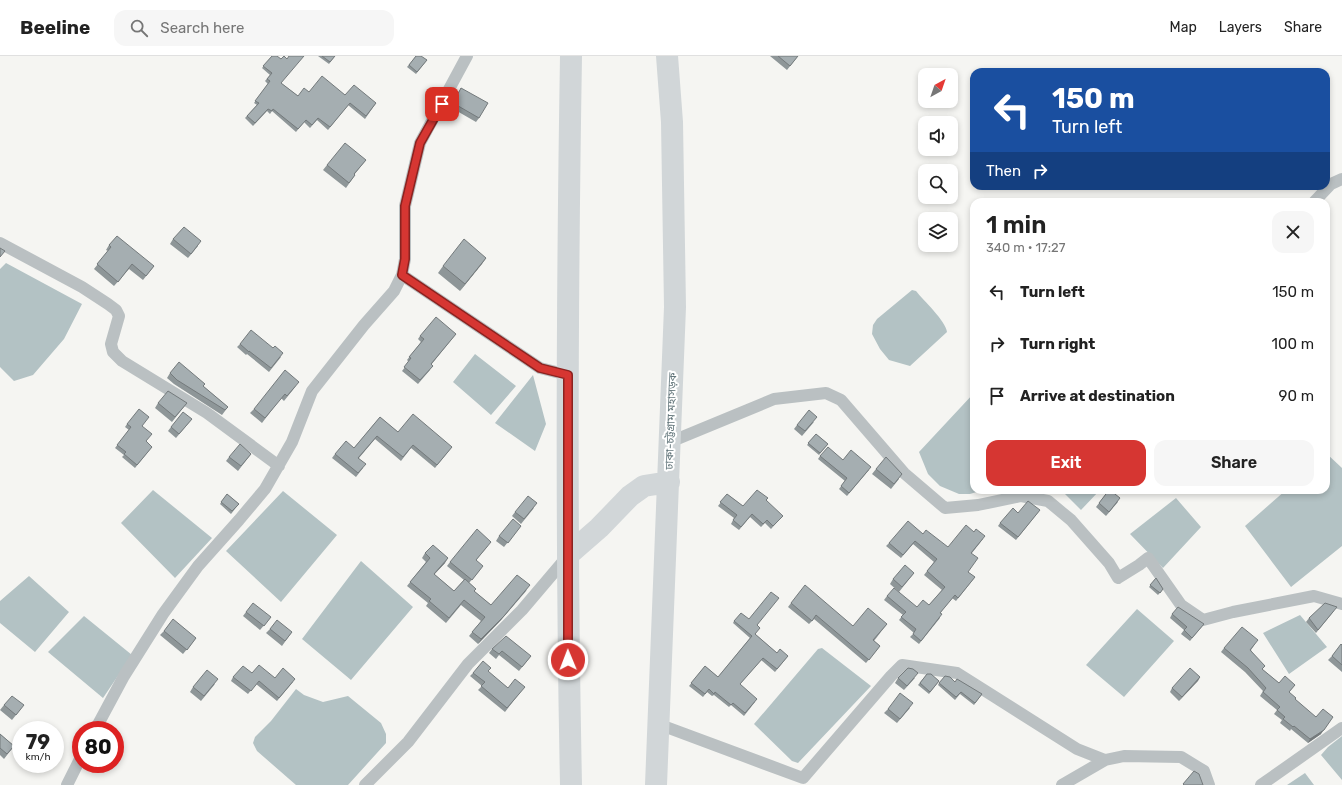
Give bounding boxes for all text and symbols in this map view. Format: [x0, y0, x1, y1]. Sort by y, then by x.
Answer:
search box [114, 10, 394, 46]
text: Beeline [20, 16, 90, 39]
icon: search [128, 17, 150, 39]
text: Search here [160, 19, 244, 37]
text: Map [1170, 19, 1197, 36]
text: Layers [1219, 19, 1262, 36]
text: Share [1284, 19, 1322, 36]
north arrow [918, 68, 958, 108]
map controls [918, 68, 958, 252]
text: 150 m [1052, 82, 1135, 115]
icon: left [986, 84, 1038, 136]
pin [425, 87, 459, 121]
icon: arrive [431, 93, 453, 115]
button: sound [918, 116, 958, 156]
text: Turn left [1052, 116, 1122, 138]
icon: right [1029, 160, 1051, 182]
text: Then [986, 162, 1021, 180]
button: search [918, 164, 958, 204]
text: 1 min [986, 211, 1046, 239]
button: close [1272, 211, 1314, 253]
button: layers [918, 212, 958, 252]
text: 340 m · 17:27 [986, 240, 1065, 255]
icon: left [986, 281, 1008, 303]
text: Turn left [1020, 283, 1085, 301]
text: 150 m [1272, 283, 1314, 301]
icon: right [986, 333, 1008, 355]
text: Turn right [1020, 335, 1095, 353]
text: 100 m [1272, 335, 1314, 353]
street label: ঢাকা-চট্টগ্রাম মহাসড়ক [663, 372, 679, 471]
icon: arrive [986, 385, 1008, 407]
text: Arrive at destination [1020, 387, 1175, 405]
text: 90 m [1279, 387, 1314, 405]
button: Exit [986, 440, 1146, 486]
button: Share [1154, 440, 1314, 486]
position arrow [547, 639, 589, 681]
speed limit sign: 80 [72, 721, 124, 773]
text: 79 [26, 730, 50, 754]
text: km/h [26, 751, 50, 763]

